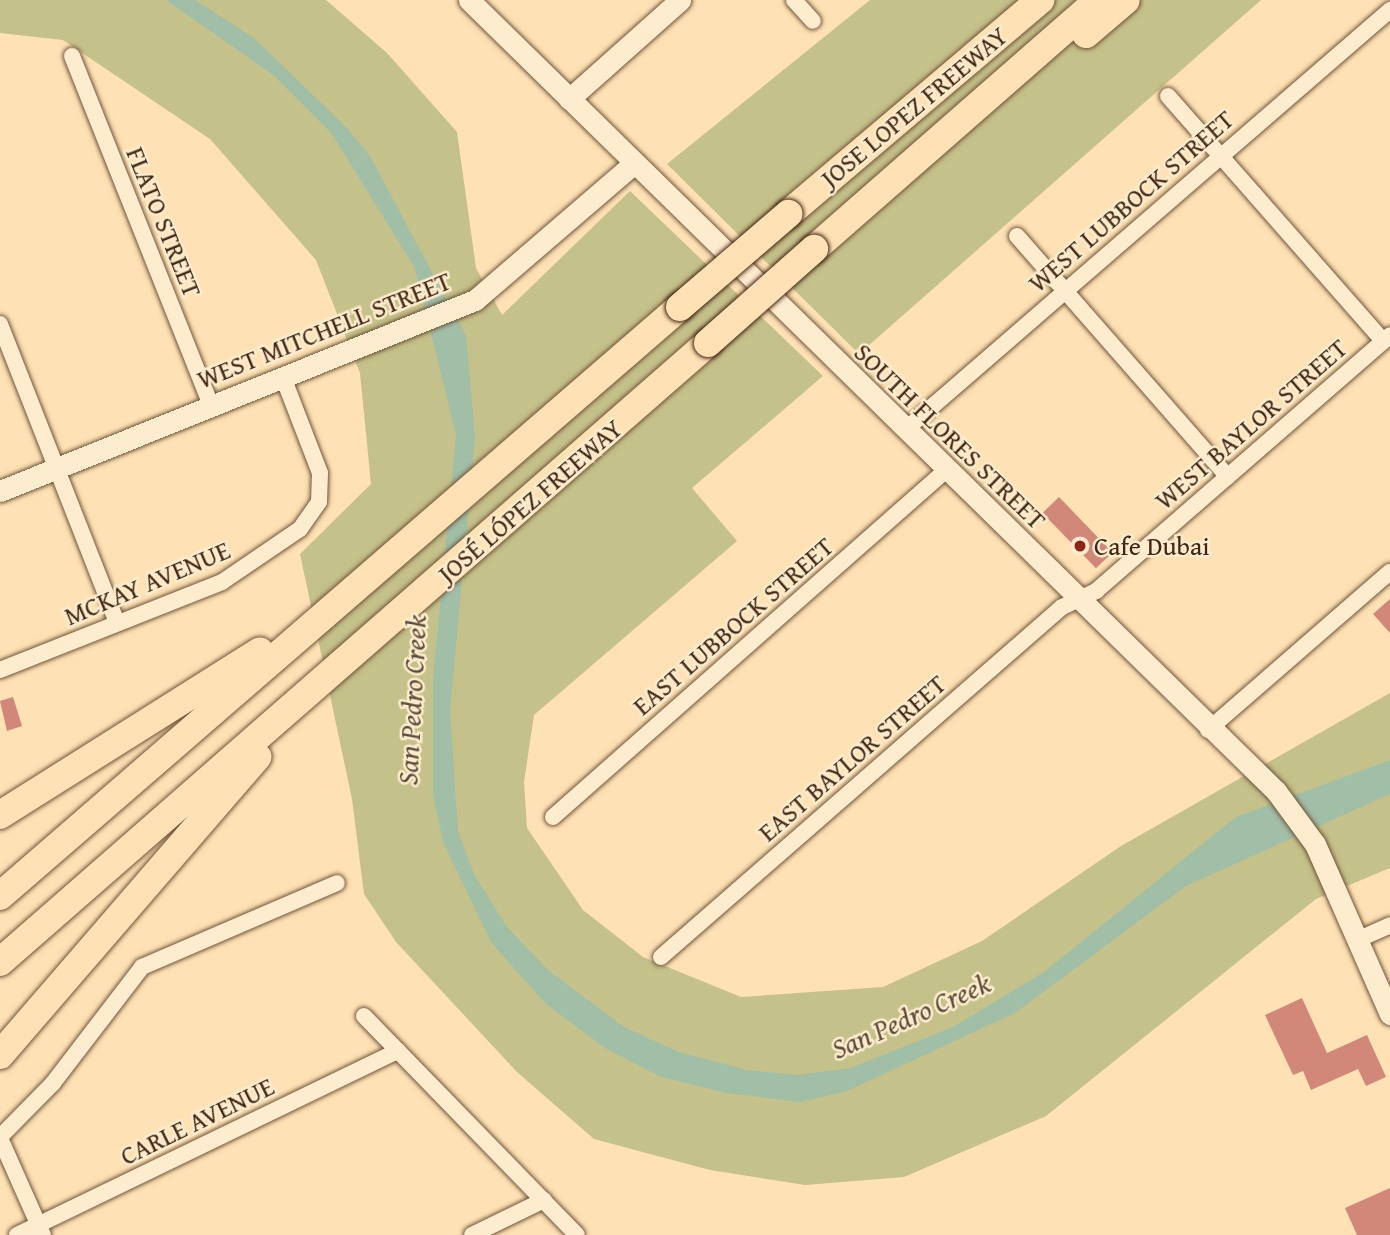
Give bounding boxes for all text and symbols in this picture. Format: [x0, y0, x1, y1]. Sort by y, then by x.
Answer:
street label: JOSE LOPEZ FREEWAY [814, 20, 1014, 194]
street label: WEST LUBBOCK STREET [1022, 103, 1240, 299]
street label: FLATO STREET [120, 142, 208, 302]
street label: WEST MITCHELL STREET [193, 265, 455, 395]
street label: WEST BAYLOR STREET [1149, 332, 1353, 516]
street label: SOUTH FLORES STREET [848, 337, 1052, 535]
street label: JOSÉ LÓPEZ FREEWAY [432, 413, 628, 589]
street label: EAST LUBBOCK STREET [626, 530, 840, 722]
place label: Cafe Dubai [1094, 530, 1210, 562]
street label: MCKAY AVENUE [60, 534, 234, 632]
marker: Cafe Dubai [1072, 538, 1088, 554]
water label: San Pedro Creek [391, 614, 433, 786]
street label: EAST BAYLOR STREET [752, 668, 952, 848]
water label: San Pedro Creek [826, 966, 996, 1066]
street label: CARLE AVENUE [115, 1070, 279, 1172]

